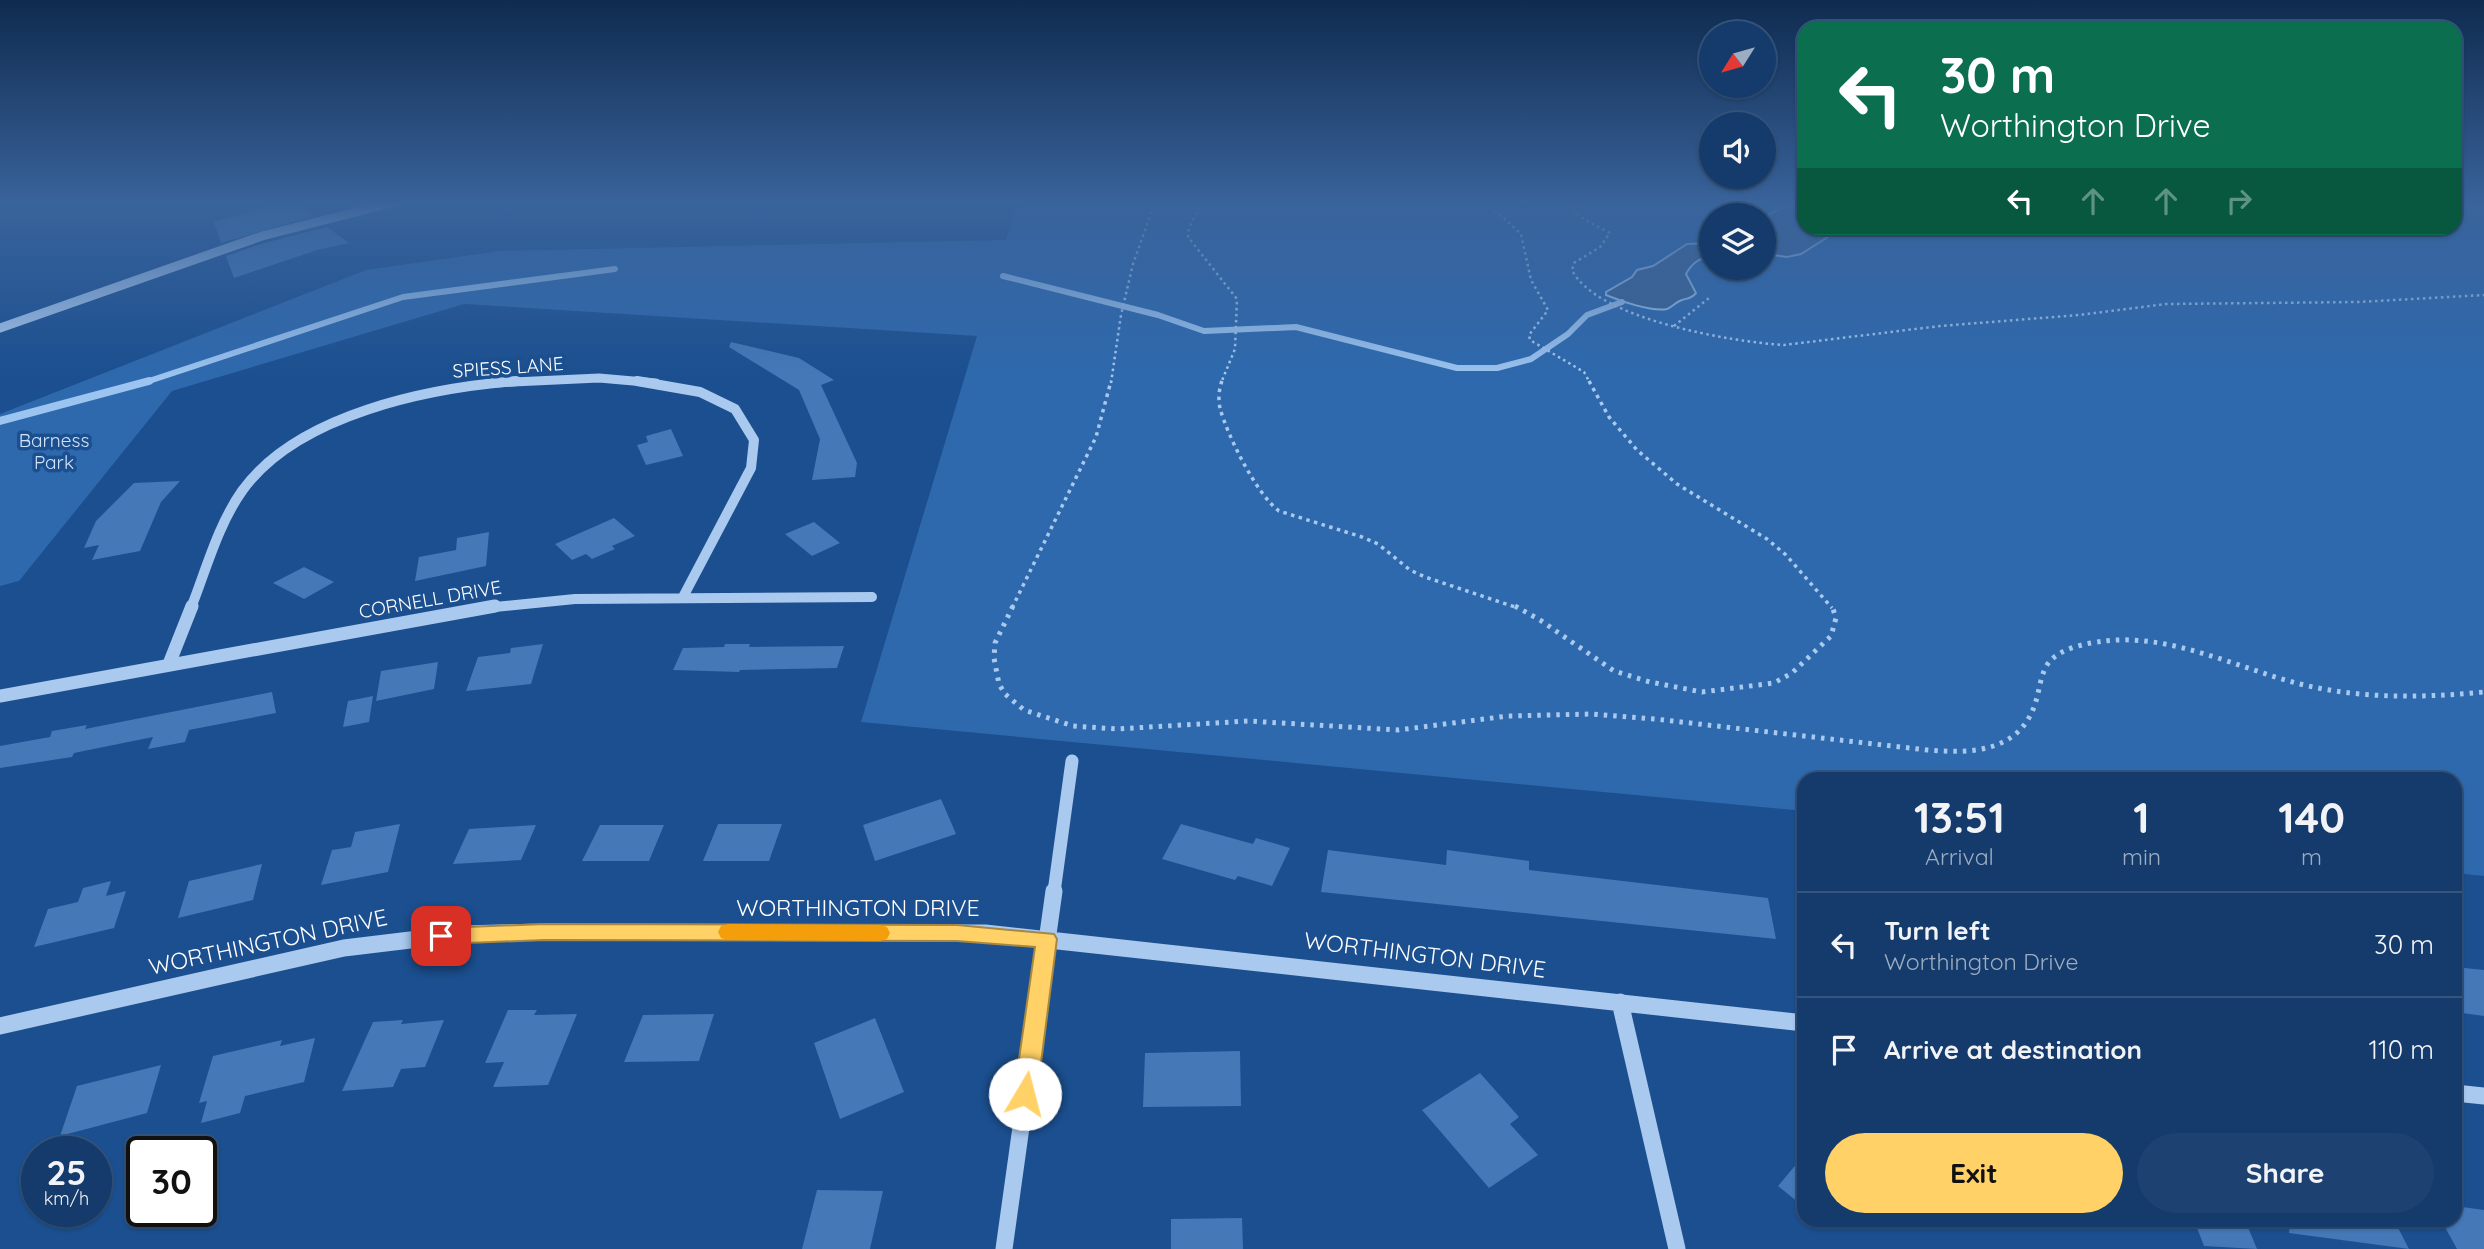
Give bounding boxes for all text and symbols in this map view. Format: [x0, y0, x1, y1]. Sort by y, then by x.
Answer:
north arrow [1699, 21, 1776, 98]
map controls [1699, 21, 1776, 280]
text: 30 m [1940, 44, 2055, 105]
icon: left [1825, 49, 1916, 140]
text: Worthington Drive [1940, 105, 2211, 145]
button: sound [1699, 112, 1776, 189]
icon: left [2001, 182, 2039, 220]
icon: ahead [2074, 182, 2112, 220]
icon: ahead [2147, 182, 2185, 220]
icon: right [2220, 182, 2258, 220]
button: layers [1699, 203, 1776, 280]
street label: SPIESS LANE [452, 351, 564, 383]
park label: Barness Park [19, 428, 89, 474]
street label: CORNELL DRIVE [357, 575, 503, 623]
text: 13:51 [1914, 791, 2005, 844]
text: 1 [2133, 791, 2150, 844]
text: 140 [2278, 791, 2345, 844]
text: Arrival [1925, 842, 1994, 871]
text: min [2122, 842, 2161, 871]
text: m [2301, 842, 2322, 871]
street label: WORTHINGTON DRIVE [736, 893, 980, 922]
street label: WORTHINGTON DRIVE [146, 902, 390, 981]
pin [411, 906, 471, 966]
text: Turn left [1884, 914, 1991, 947]
icon: arrive [422, 917, 460, 955]
street label: WORTHINGTON DRIVE [1303, 925, 1548, 984]
icon: left [1825, 926, 1863, 964]
text: 30 m [2374, 928, 2434, 961]
text: Worthington Drive [1884, 947, 2079, 976]
icon: arrive [1825, 1031, 1863, 1069]
text: Arrive at destination [1884, 1033, 2142, 1066]
text: 110 m [2368, 1033, 2434, 1066]
position arrow [988, 1057, 1062, 1131]
button: Exit [1825, 1133, 2123, 1213]
button: Share [2137, 1133, 2434, 1213]
speed limit sign: 30 [126, 1136, 217, 1227]
text: 25 [46, 1150, 87, 1194]
text: km/h [44, 1187, 89, 1210]

